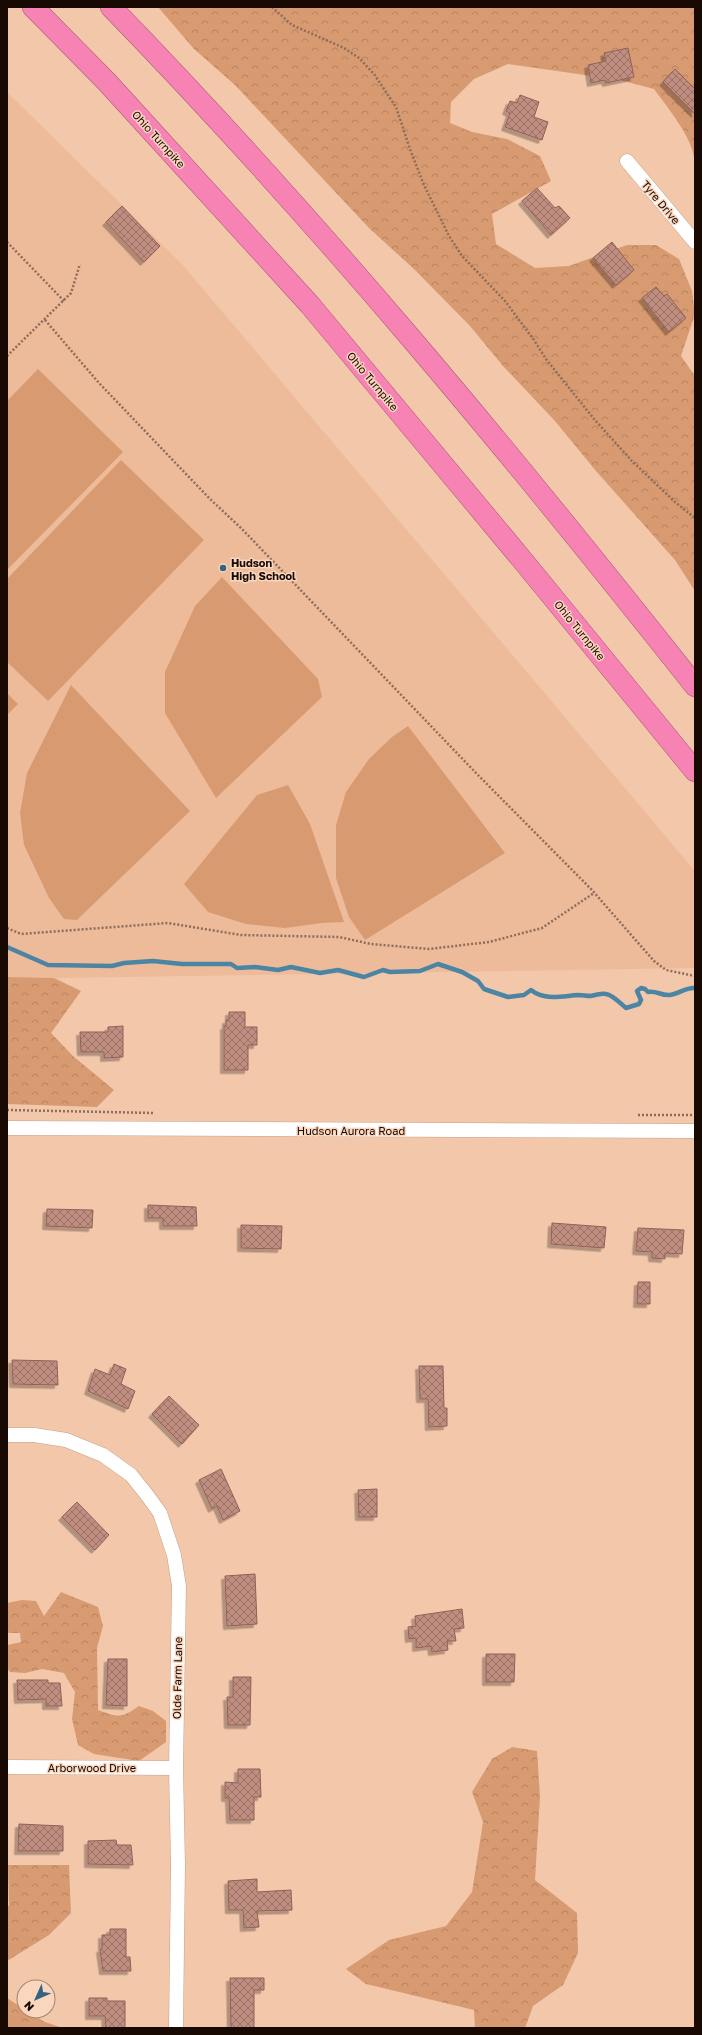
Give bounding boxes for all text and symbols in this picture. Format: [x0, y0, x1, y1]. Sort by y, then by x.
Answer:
street label: Ohio Turnpike [130, 108, 188, 170]
street label: Tyre Drive [639, 178, 683, 226]
street label: Ohio Turnpike [345, 349, 401, 413]
place label: Hudson High School [231, 556, 296, 582]
marker: Hudson High School [218, 563, 228, 573]
street label: Ohio Turnpike [552, 598, 608, 662]
street label: Hudson Aurora Road [297, 1124, 405, 1137]
street label: Olde Farm Lane [170, 1637, 184, 1719]
street label: Arborwood Drive [48, 1761, 136, 1774]
north arrow [16, 1979, 56, 2019]
text: N [21, 1999, 36, 2014]

